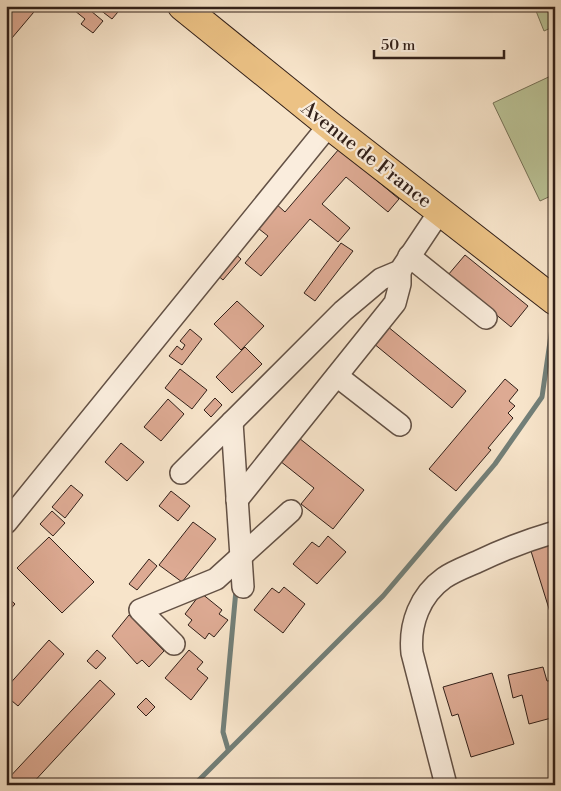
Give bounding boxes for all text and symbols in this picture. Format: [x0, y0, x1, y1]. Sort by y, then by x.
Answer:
scale bar [374, 28, 504, 60]
text: 50 m [381, 36, 415, 55]
street label: Avenue de France [295, 96, 437, 214]

